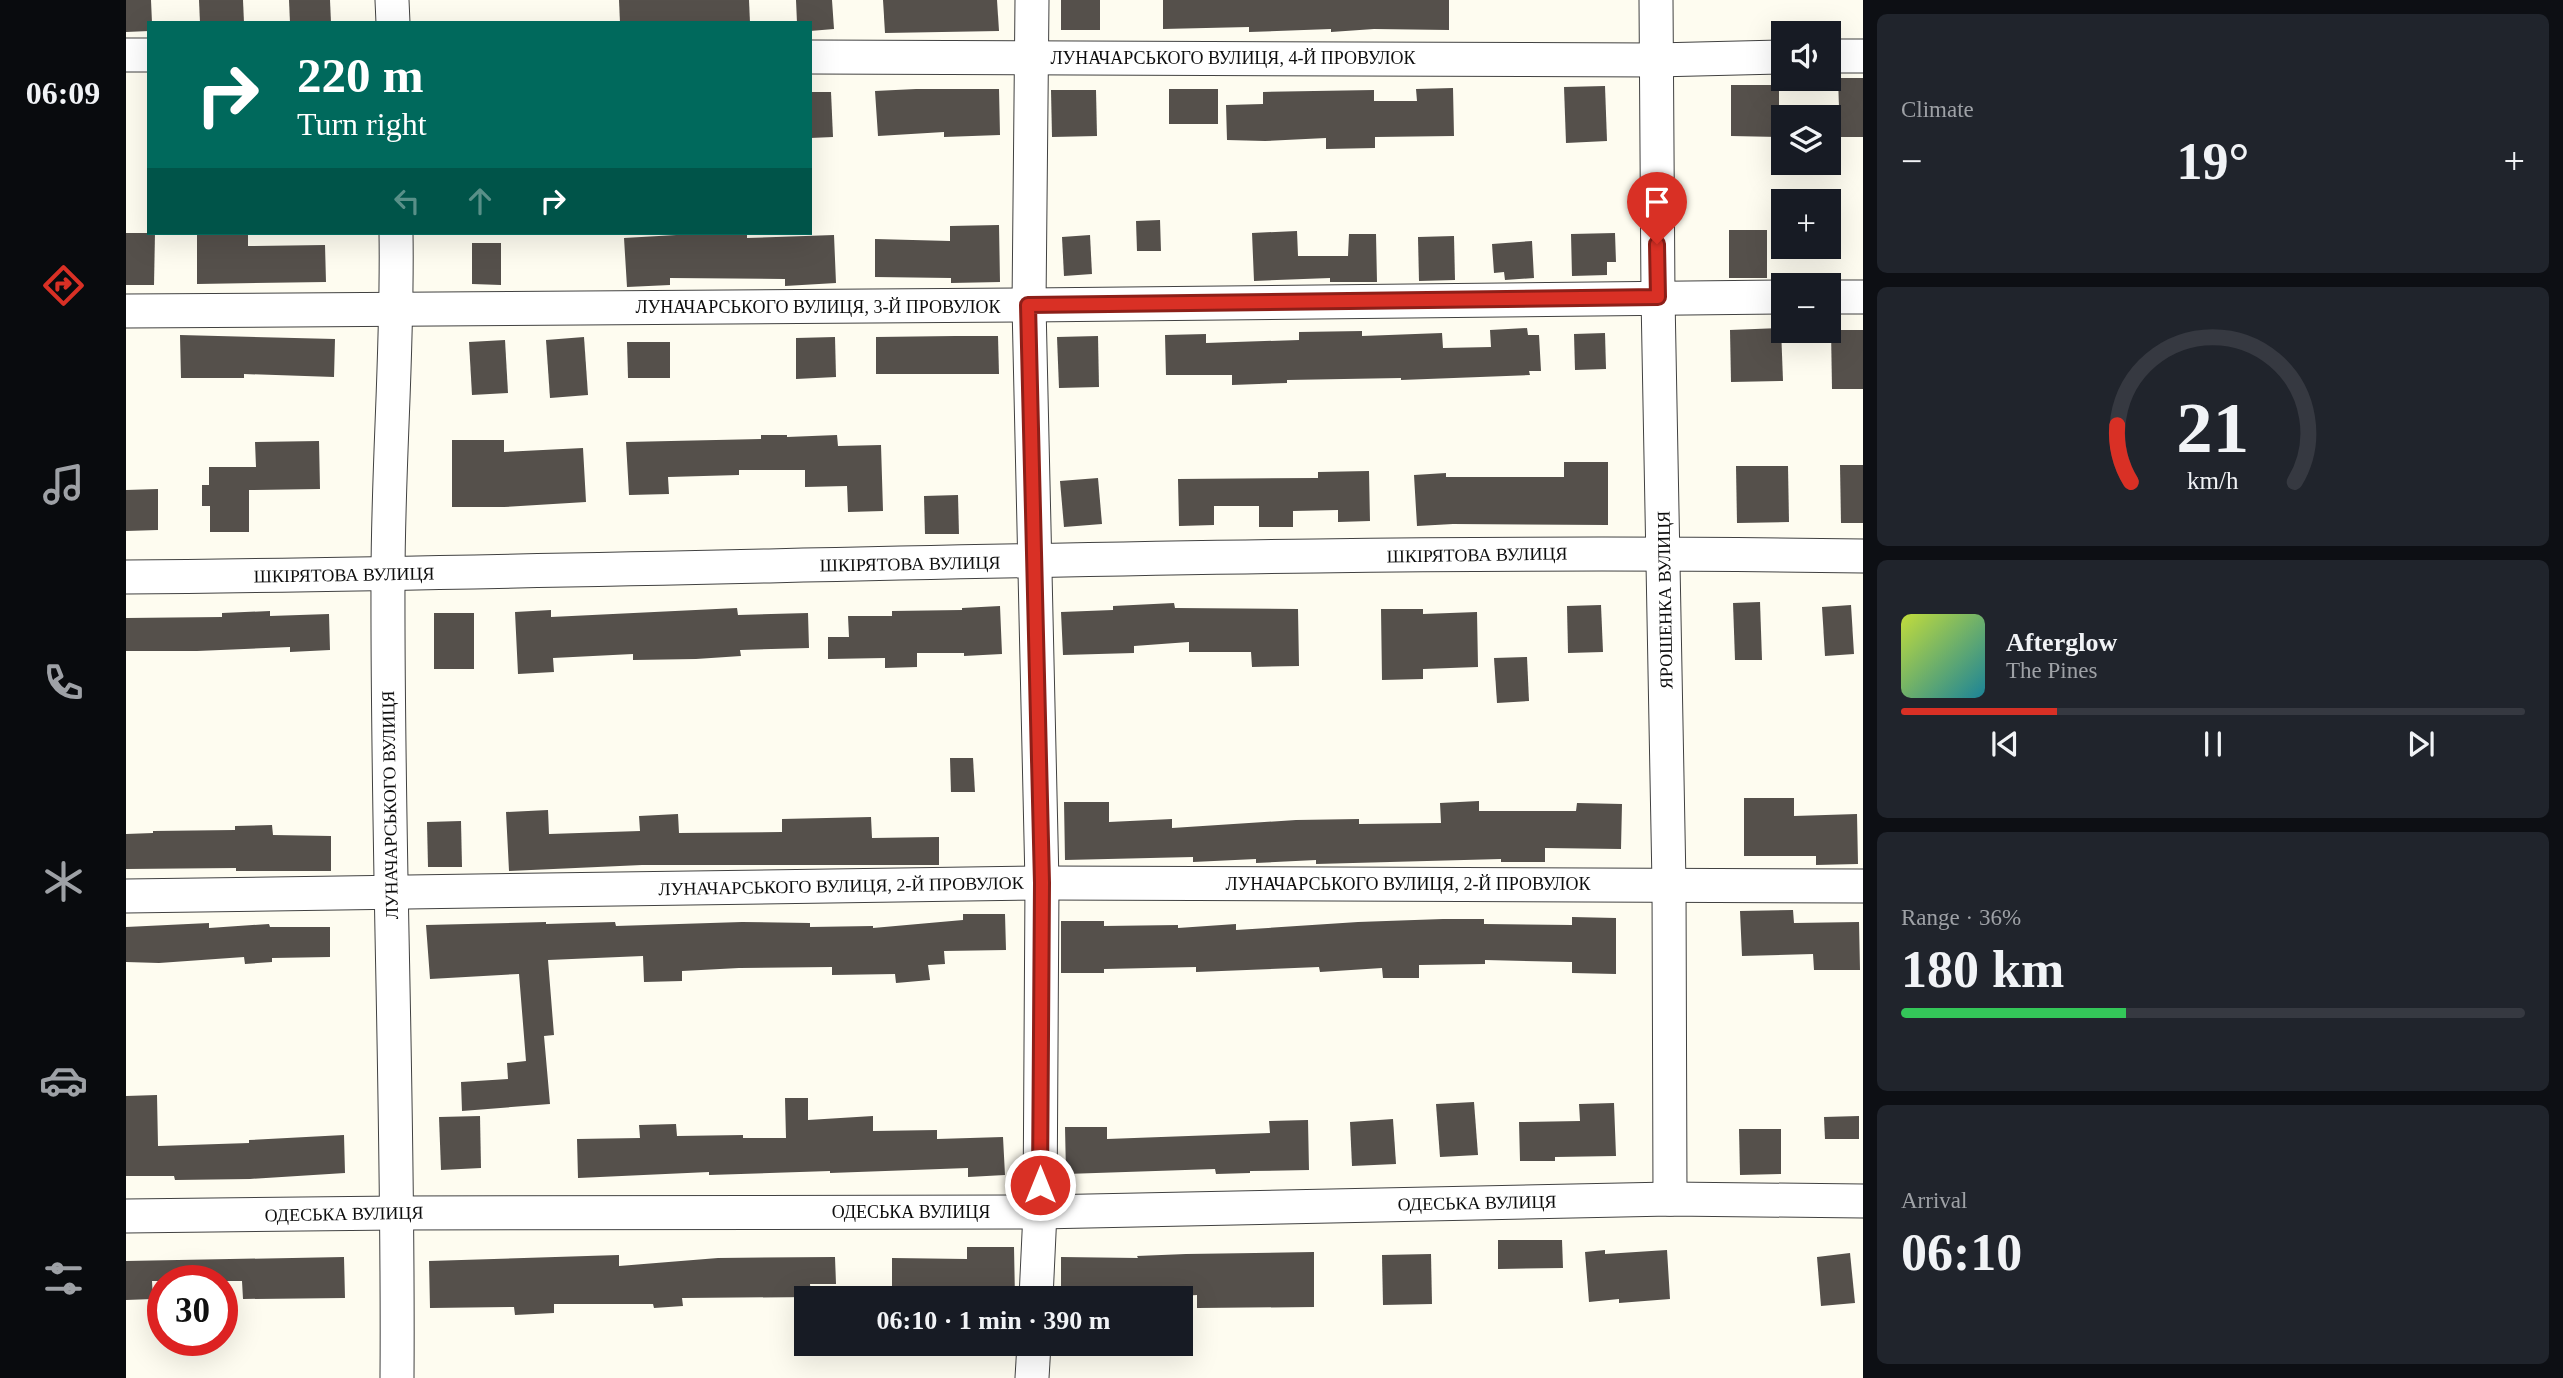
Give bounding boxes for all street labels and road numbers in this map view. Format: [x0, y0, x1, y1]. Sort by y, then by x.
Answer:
street label: ЛУНАЧАРСЬКОГО ВУЛИЦЯ, 4-Й ПРОВУЛОК [1050, 48, 1417, 68]
street label: ЛУНАЧАРСЬКОГО ВУЛИЦЯ, 3-Й ПРОВУЛОК [635, 297, 1002, 317]
street label: ЯРОШЕНКА ВУЛИЦЯ [1653, 511, 1677, 689]
street label: ШКІРЯТОВА ВУЛИЦЯ [1387, 543, 1567, 567]
street label: ШКІРЯТОВА ВУЛИЦЯ [820, 552, 1000, 576]
street label: ШКІРЯТОВА ВУЛИЦЯ [254, 563, 434, 587]
street label: ЛУНАЧАРСЬКОГО ВУЛИЦЯ [378, 690, 402, 920]
street label: ЛУНАЧАРСЬКОГО ВУЛИЦЯ, 2-Й ПРОВУЛОК [658, 873, 1025, 899]
street label: ЛУНАЧАРСЬКОГО ВУЛИЦЯ, 2-Й ПРОВУЛОК [1225, 874, 1592, 894]
street label: ОДЕСЬКА ВУЛИЦЯ [1397, 1192, 1557, 1214]
street label: ОДЕСЬКА ВУЛИЦЯ [832, 1202, 990, 1222]
street label: ОДЕСЬКА ВУЛИЦЯ [264, 1203, 424, 1225]

